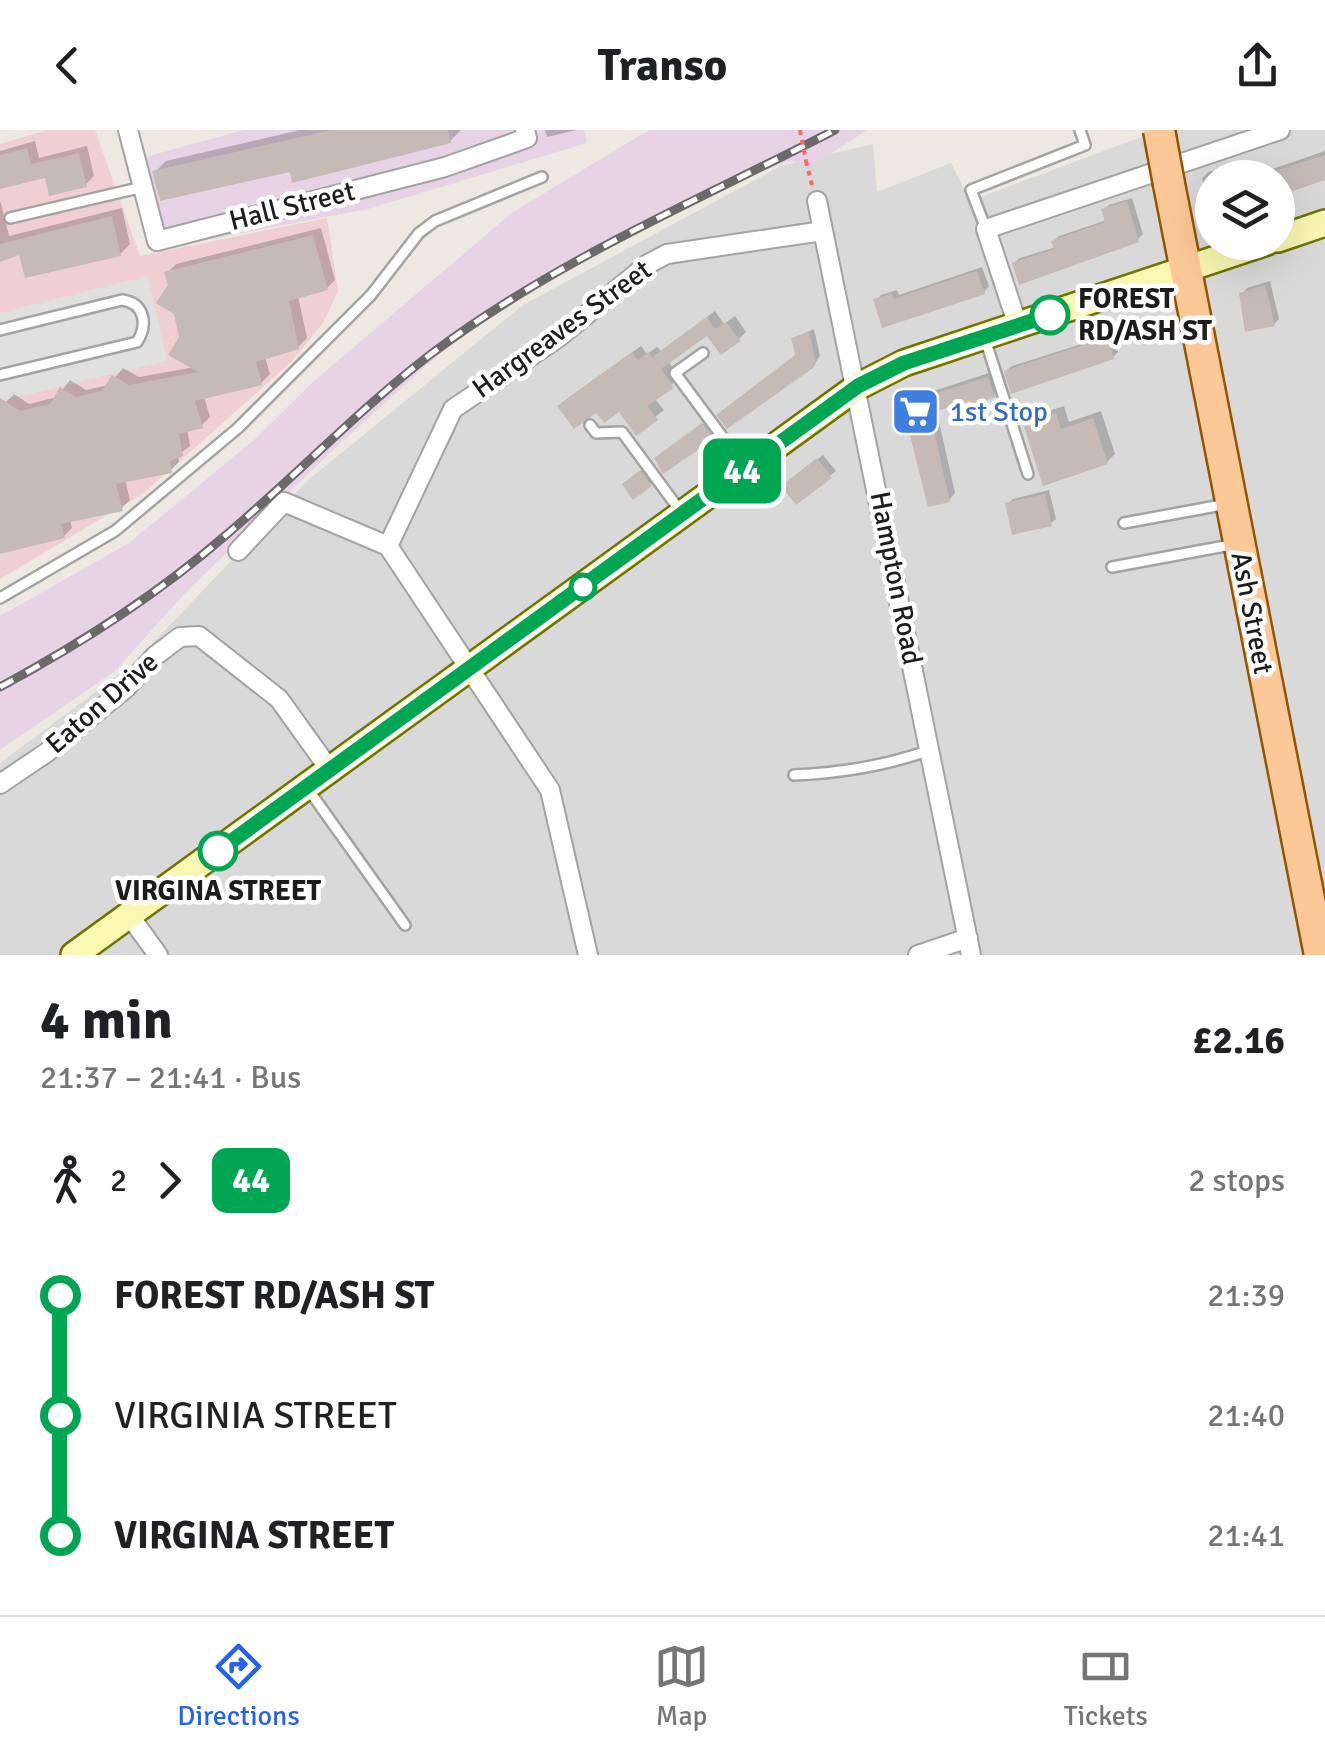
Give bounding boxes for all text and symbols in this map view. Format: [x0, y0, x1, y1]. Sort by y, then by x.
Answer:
icon: back [40, 38, 95, 93]
text: Transo [598, 38, 727, 93]
icon: share [1230, 38, 1285, 93]
map controls [1195, 160, 1295, 260]
button: layers [1195, 160, 1295, 260]
street label: Hall Street [226, 174, 359, 238]
street label: Hargreaves Street [466, 252, 658, 405]
place label: FOREST RD/ASH ST [1078, 282, 1213, 348]
marker: FOREST RD/ASH ST [1031, 296, 1069, 334]
supermarket icon: 1st Stop [889, 386, 941, 438]
place label: 1st Stop [950, 395, 1048, 429]
line badge: 44 [697, 438, 787, 504]
text: 44 [723, 450, 761, 493]
street label: Hampton Road [863, 489, 929, 667]
street label: Ash Street [1224, 549, 1281, 677]
unlabelled marker [570, 574, 596, 600]
street label: Eaton Drive [39, 645, 165, 761]
marker: VIRGINA STREET [199, 832, 237, 870]
place label: VIRGINA STREET [115, 874, 322, 908]
text: 4 min [40, 986, 173, 1054]
text: £2.16 [1192, 1017, 1285, 1064]
text: 21:37 – 21:41 · Bus [40, 1058, 301, 1097]
icon: walk [40, 1153, 95, 1208]
icon: forward [142, 1153, 197, 1208]
text: 44 [232, 1159, 270, 1202]
text: 2 [110, 1161, 127, 1200]
text: 2 stops [1188, 1161, 1285, 1200]
text: FOREST RD/ASH ST [114, 1272, 434, 1319]
text: 21:39 [1207, 1276, 1285, 1315]
text: VIRGINIA STREET [114, 1392, 397, 1439]
text: 21:40 [1207, 1396, 1285, 1435]
text: VIRGINA STREET [114, 1512, 394, 1559]
text: 21:41 [1207, 1516, 1285, 1555]
tab: Directions [177, 1639, 300, 1733]
tab: Map [654, 1639, 709, 1733]
tab: Tickets [1064, 1639, 1148, 1733]

